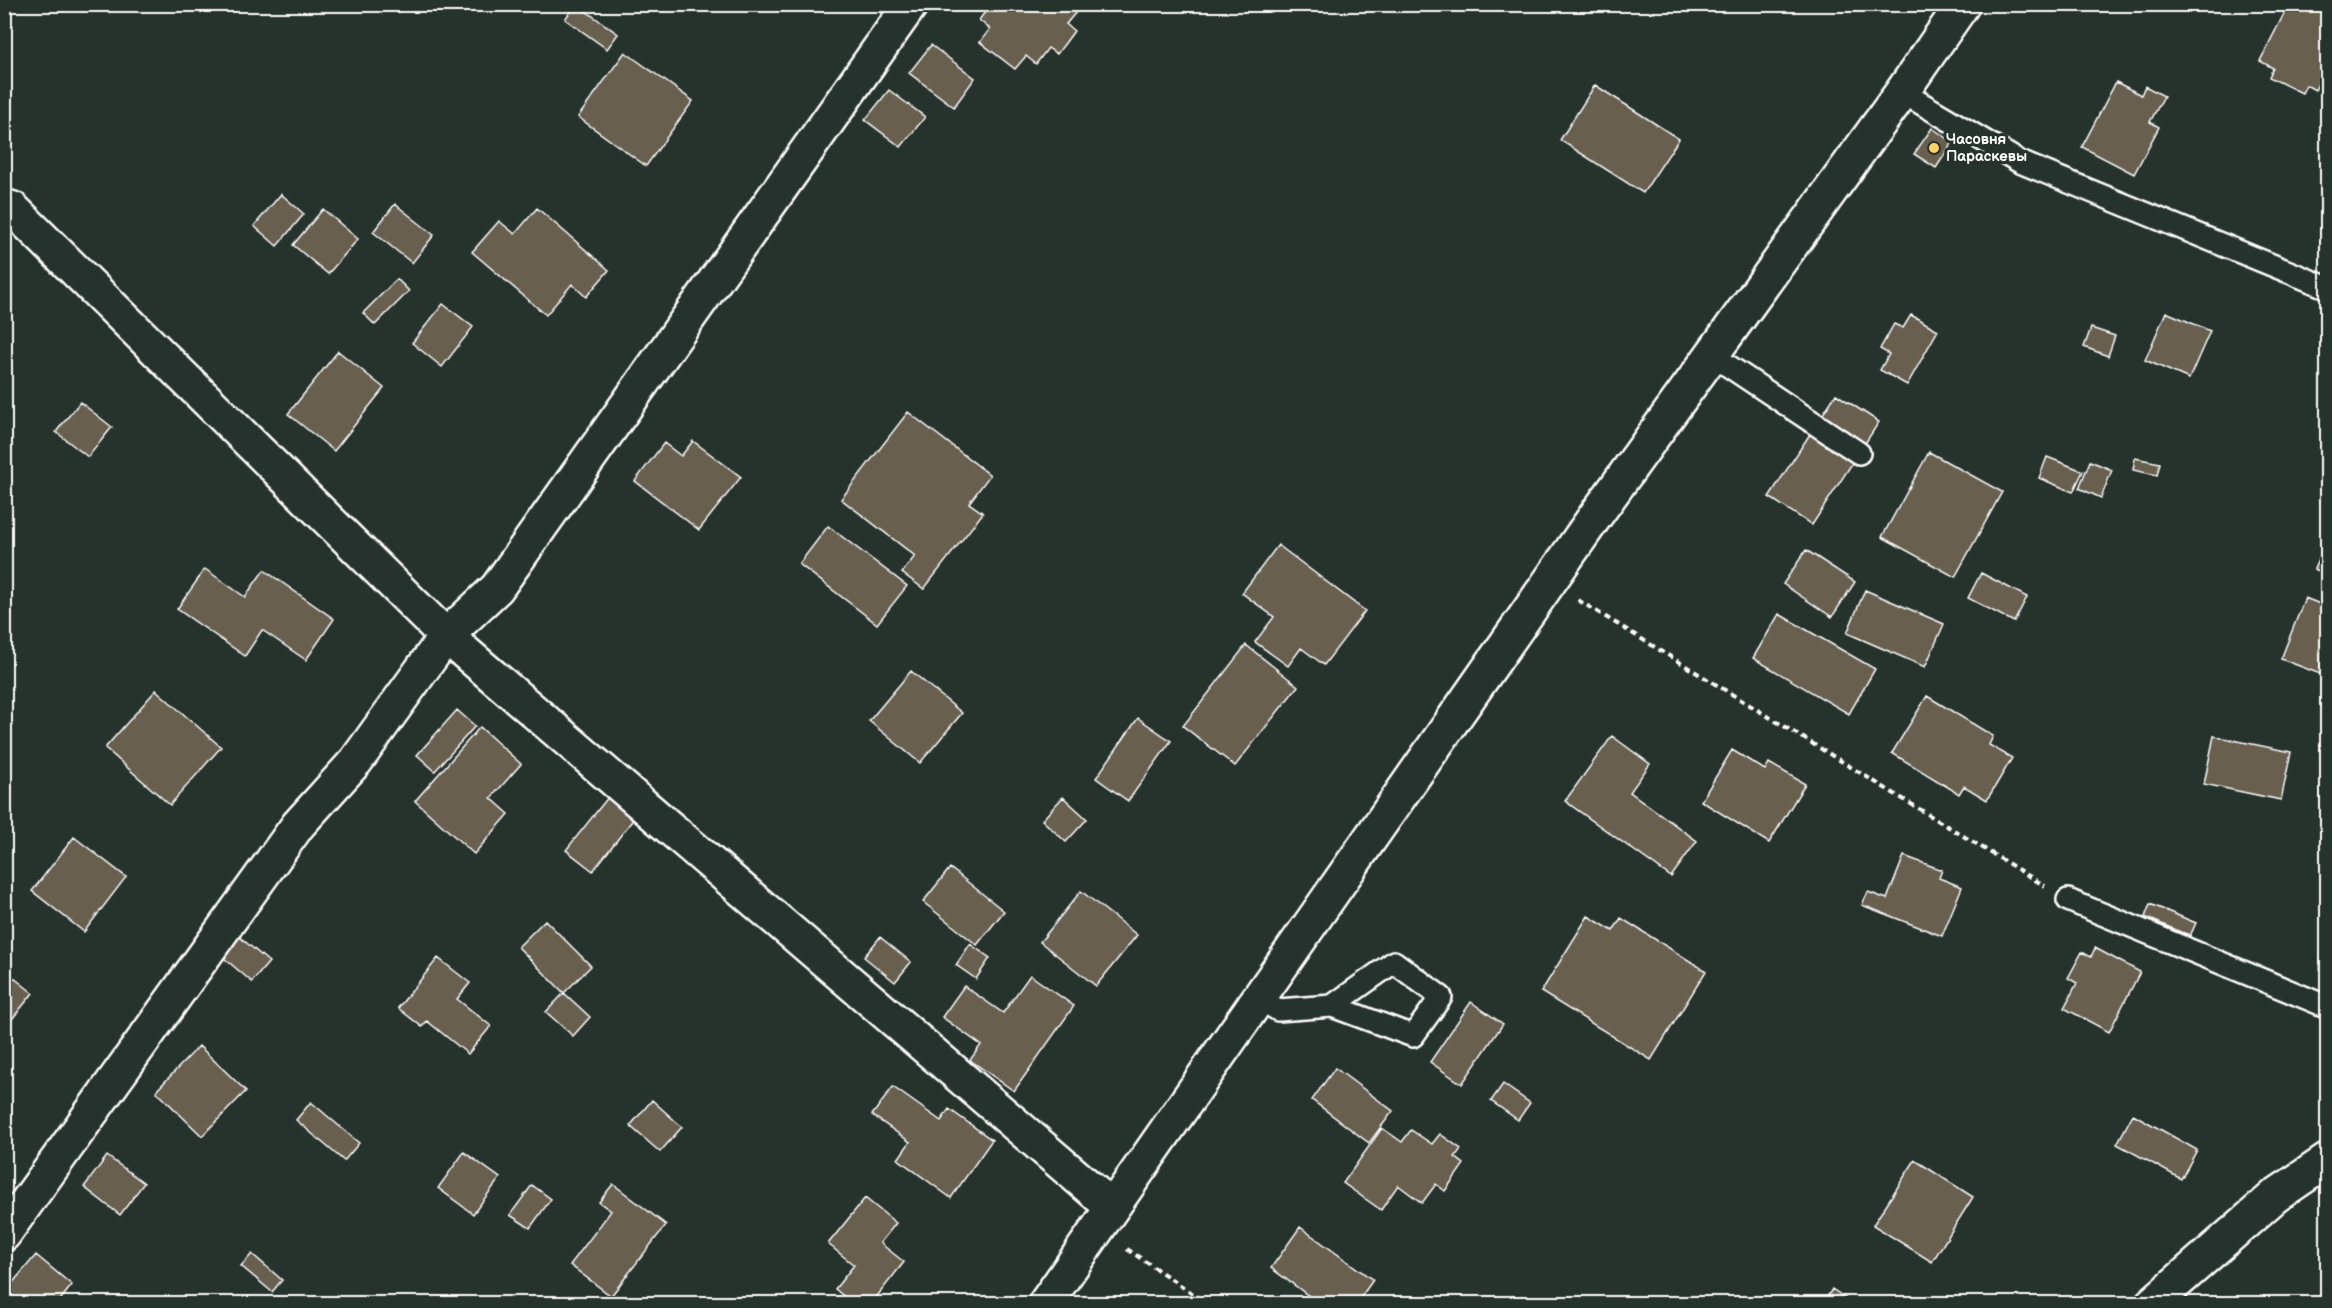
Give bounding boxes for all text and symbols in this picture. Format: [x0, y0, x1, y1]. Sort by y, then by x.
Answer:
place label: Часовня Параскевы [1946, 130, 2027, 166]
marker: Часовня Параскевы [1927, 141, 1941, 155]

